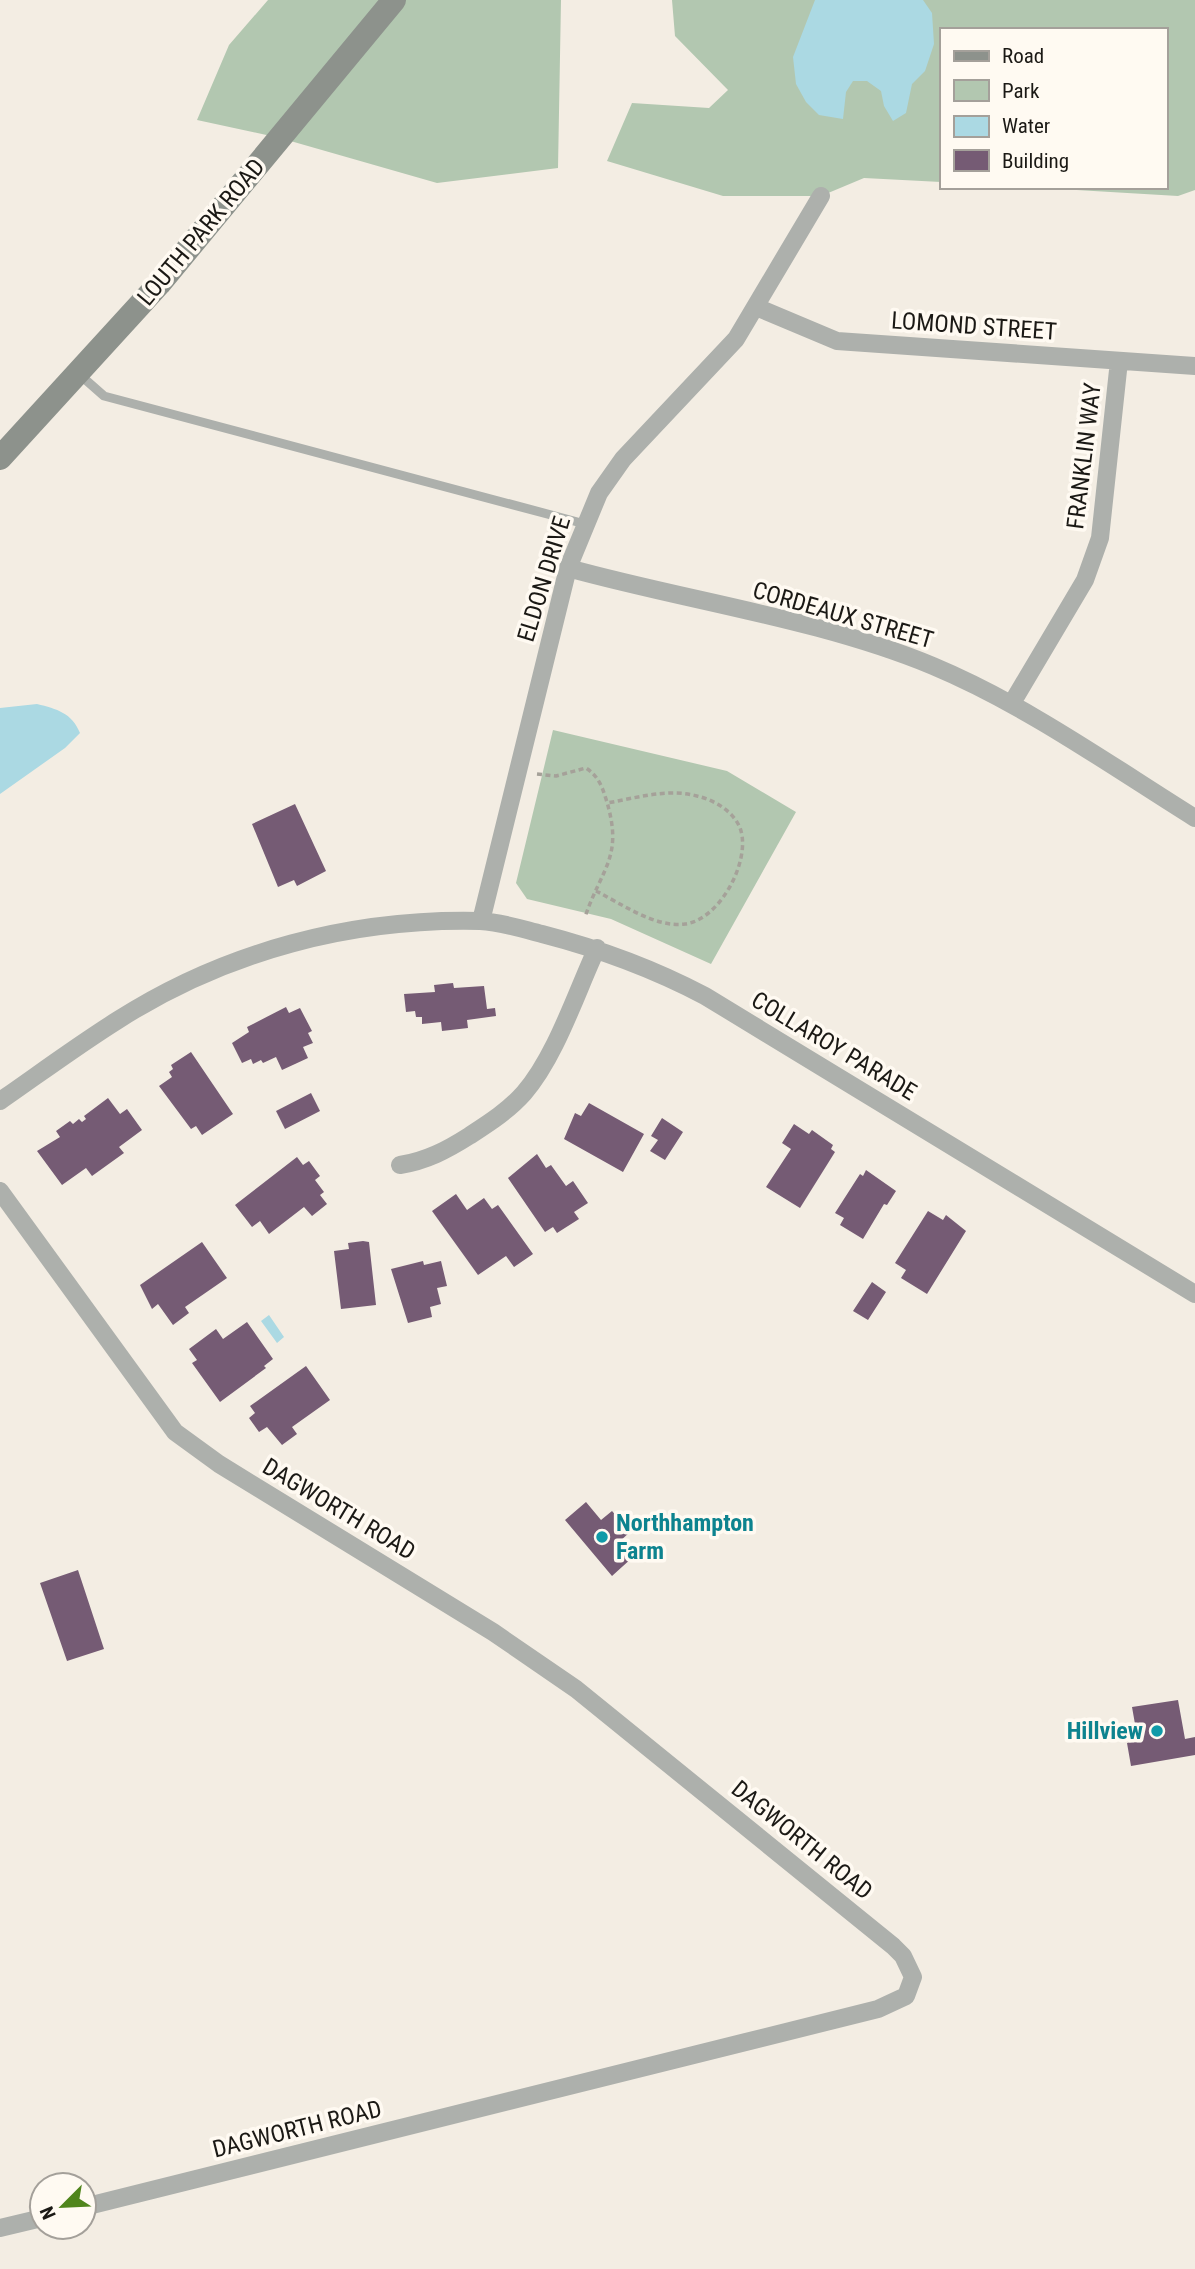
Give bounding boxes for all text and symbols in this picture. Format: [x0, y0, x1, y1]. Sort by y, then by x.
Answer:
legend [940, 28, 1167, 189]
text: Road [1002, 44, 1044, 68]
text: Park [1002, 79, 1040, 103]
text: Water [1002, 114, 1050, 138]
text: Building [1002, 149, 1069, 173]
street label: LOUTH PARK ROAD [132, 153, 270, 311]
street label: LOMOND STREET [890, 306, 1058, 346]
street label: FRANKLIN WAY [1061, 381, 1107, 531]
street label: ELDON DRIVE [512, 513, 576, 645]
street label: CORDEAUX STREET [749, 576, 937, 654]
street label: COLLAROY PARADE [746, 986, 922, 1106]
street label: DAGWORTH ROAD [258, 1452, 420, 1566]
place label: Northhampton Farm [616, 1509, 754, 1565]
marker: Northhampton Farm [594, 1529, 610, 1545]
place label: Hillview [1067, 1717, 1143, 1745]
marker: Hillview [1149, 1723, 1165, 1739]
street label: DAGWORTH ROAD [726, 1775, 878, 1905]
street label: DAGWORTH ROAD [210, 2094, 384, 2164]
north arrow [28, 2171, 98, 2241]
text: N [35, 2203, 61, 2223]

